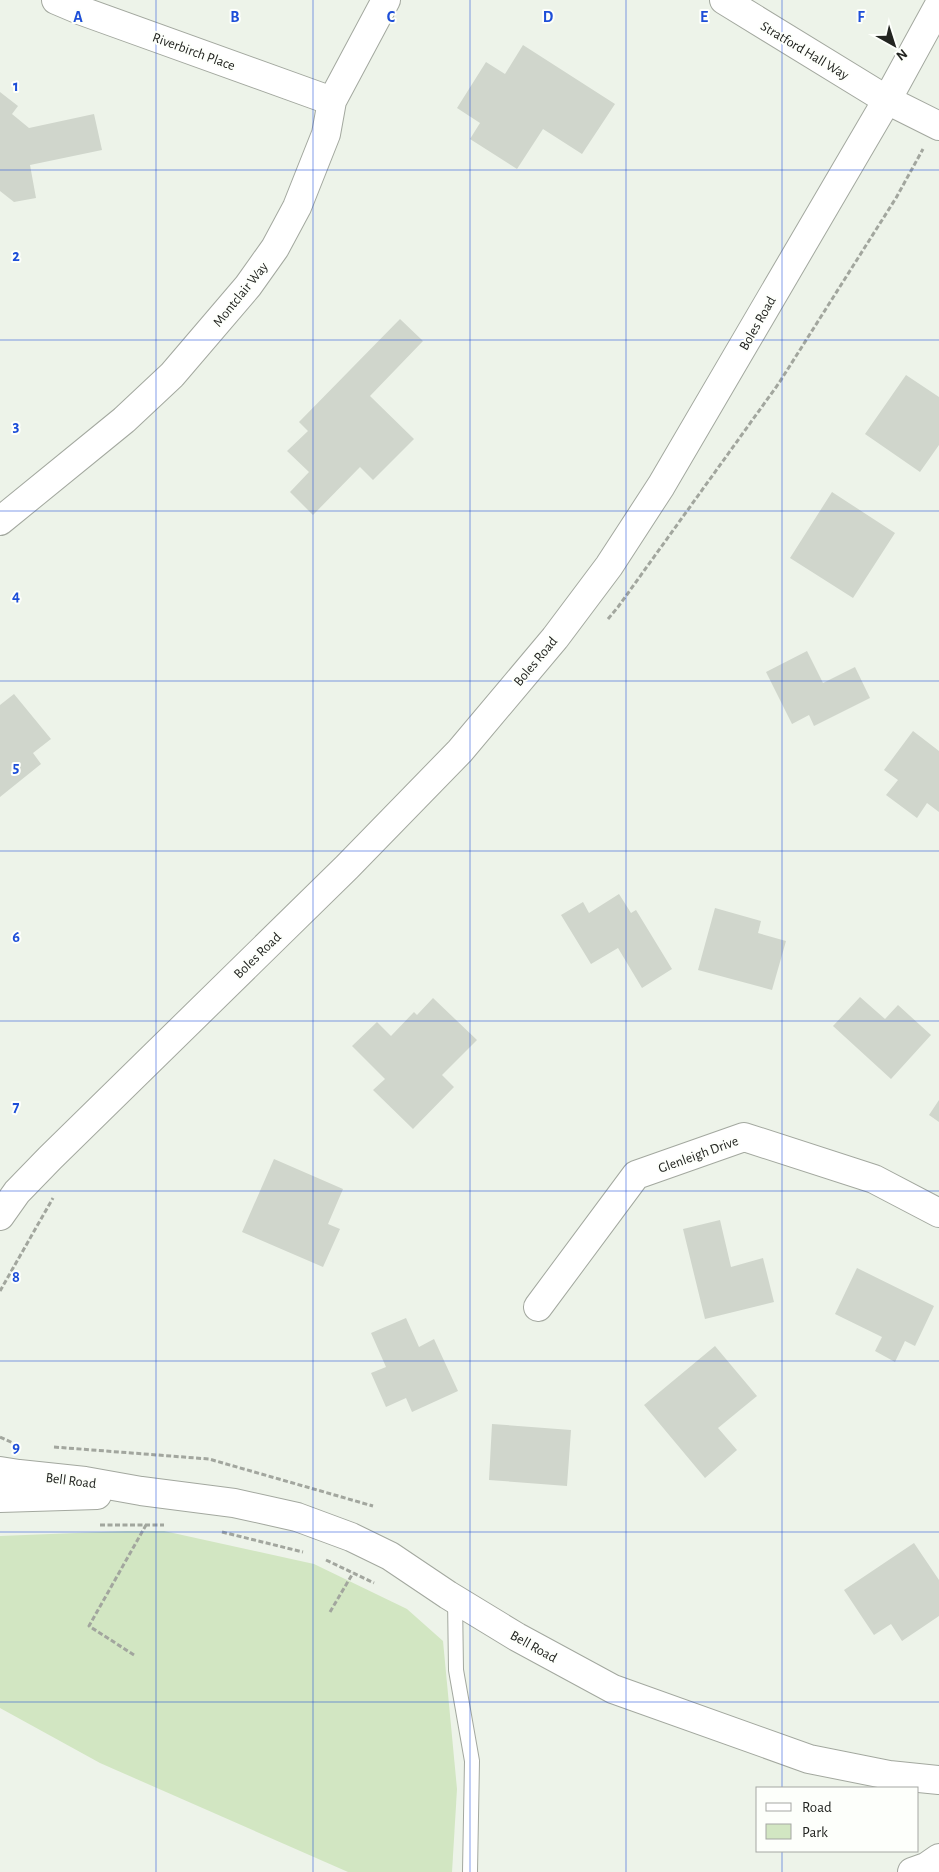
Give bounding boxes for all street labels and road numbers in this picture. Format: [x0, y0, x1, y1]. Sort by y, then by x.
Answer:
street label: Stratford Hall Way [758, 19, 851, 83]
street label: Riverbirch Place [150, 30, 237, 73]
street label: Montclair Way [211, 260, 271, 330]
street label: Boles Road [737, 294, 779, 353]
street label: Boles Road [511, 634, 560, 689]
street label: Boles Road [231, 930, 284, 981]
street label: Glenleigh Drive [656, 1134, 740, 1176]
street label: Bell Road [45, 1471, 97, 1491]
street label: Bell Road [508, 1628, 559, 1665]

